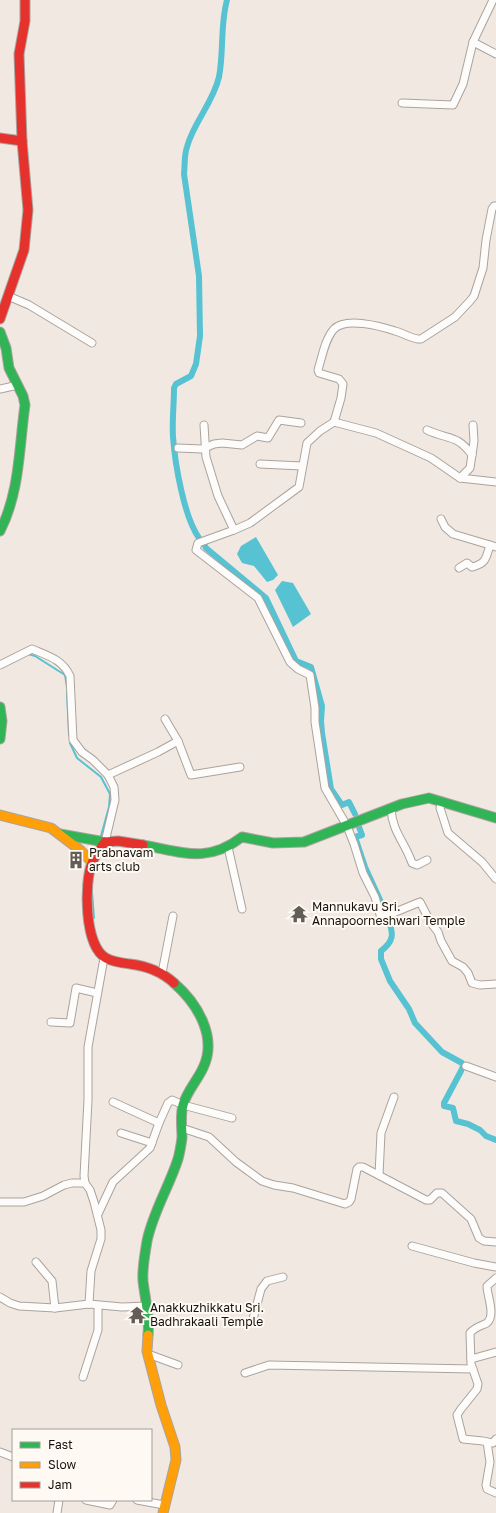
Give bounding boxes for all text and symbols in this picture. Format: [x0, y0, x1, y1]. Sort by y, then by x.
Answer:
place label: Prabnavam arts club [89, 845, 153, 874]
building icon: Prabnavam arts club [66, 850, 86, 870]
place label: Mannukavu Sri. Annapoorneshwari Temple [312, 899, 465, 928]
temple icon: Mannukavu Sri. Annapoorneshwari Temple [289, 904, 309, 924]
place label: Anakkuzhikkatu Sri. Badhrakaali Temple [150, 1300, 264, 1329]
temple icon: Anakkuzhikkatu Sri. Badhrakaali Temple [127, 1305, 147, 1325]
legend [12, 1429, 152, 1501]
text: Fast [48, 1437, 73, 1452]
text: Slow [48, 1457, 76, 1472]
text: Jam [48, 1477, 72, 1492]

